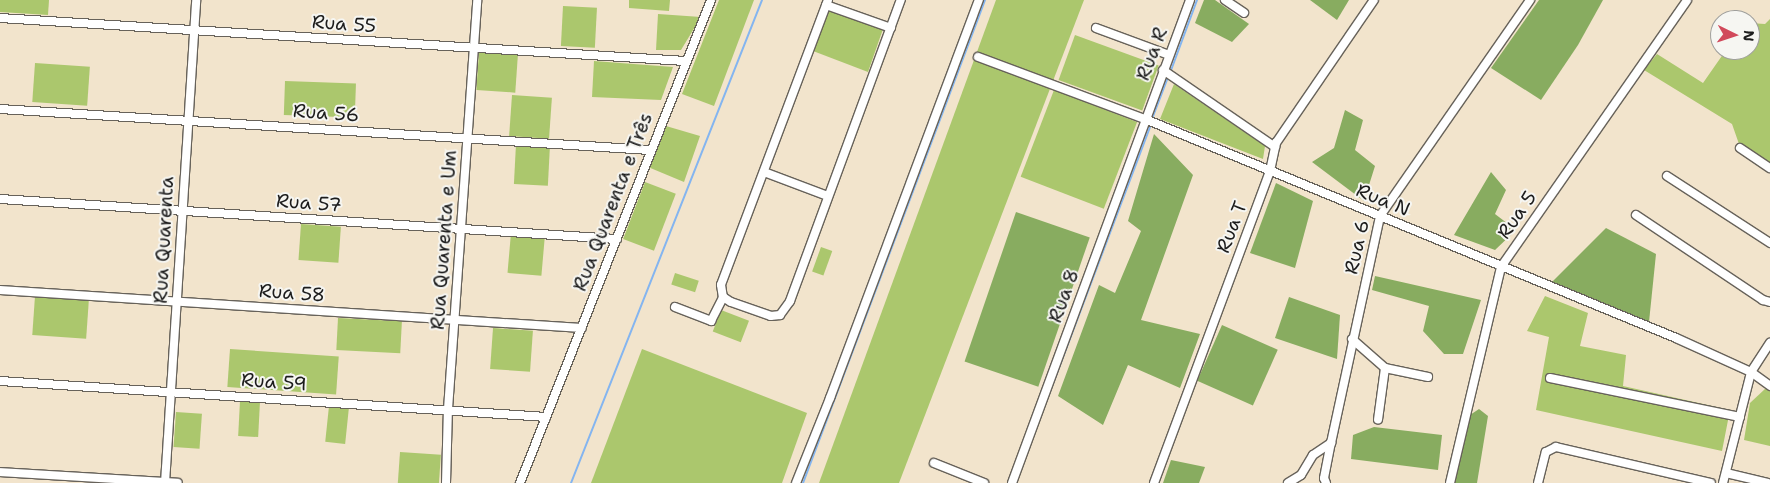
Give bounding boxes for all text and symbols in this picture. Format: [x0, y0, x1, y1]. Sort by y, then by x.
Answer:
street label: Rua 55 [311, 10, 377, 38]
north arrow [1710, 10, 1760, 60]
street label: Rua R [1132, 24, 1172, 84]
text: N [1740, 30, 1758, 42]
street label: Rua 56 [292, 99, 360, 127]
street label: Rua Quarenta e Três [568, 110, 658, 294]
street label: Rua Quarenta e Um [426, 149, 462, 331]
street label: Rua Quarenta [149, 176, 179, 304]
street label: Rua N [1353, 179, 1413, 221]
street label: Rua 5 [1492, 187, 1542, 243]
street label: Rua 57 [275, 189, 343, 217]
street label: Rua T [1212, 198, 1252, 256]
street label: Rua 6 [1340, 218, 1374, 276]
street label: Rua 8 [1044, 266, 1084, 326]
street label: Rua 58 [258, 279, 326, 307]
street label: Rua 59 [240, 368, 308, 396]

